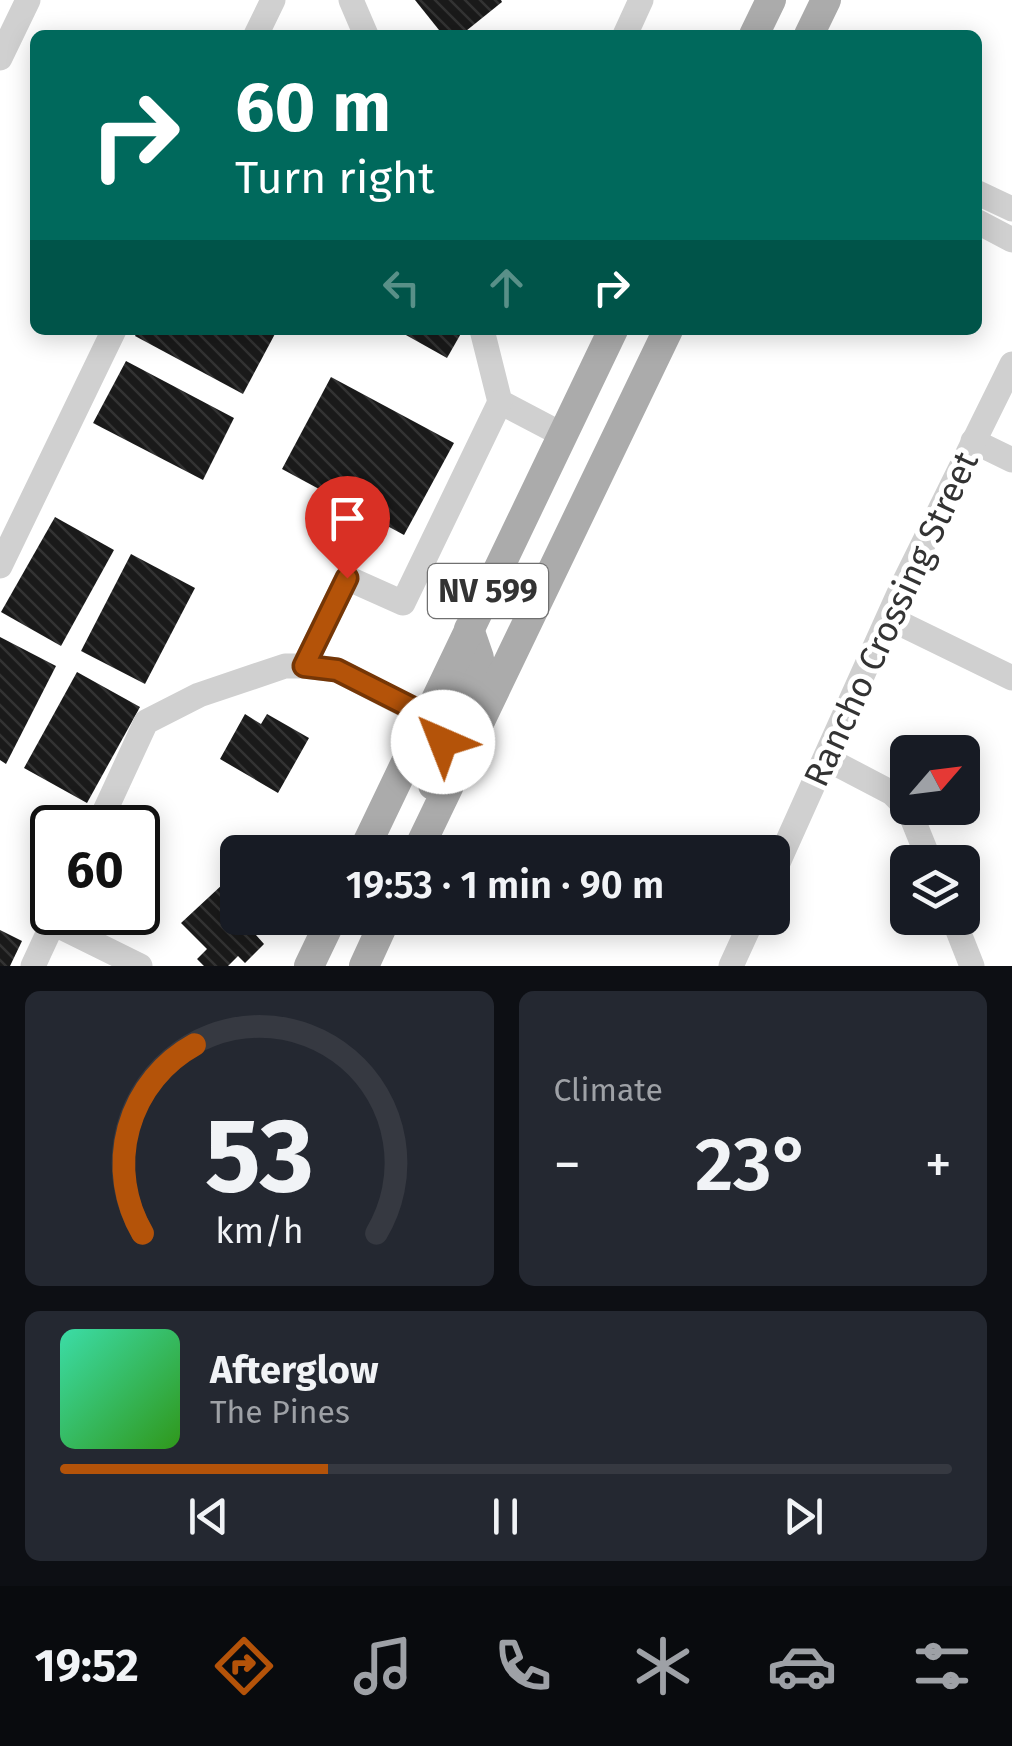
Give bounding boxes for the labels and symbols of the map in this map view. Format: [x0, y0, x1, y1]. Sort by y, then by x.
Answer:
street label: Rancho Crossing Street [795, 445, 987, 793]
pin [305, 476, 390, 579]
road number: NV 599 [428, 564, 548, 618]
position arrow [391, 690, 495, 794]
north arrow [890, 735, 980, 825]
speed limit sign: 60 [30, 805, 160, 935]

